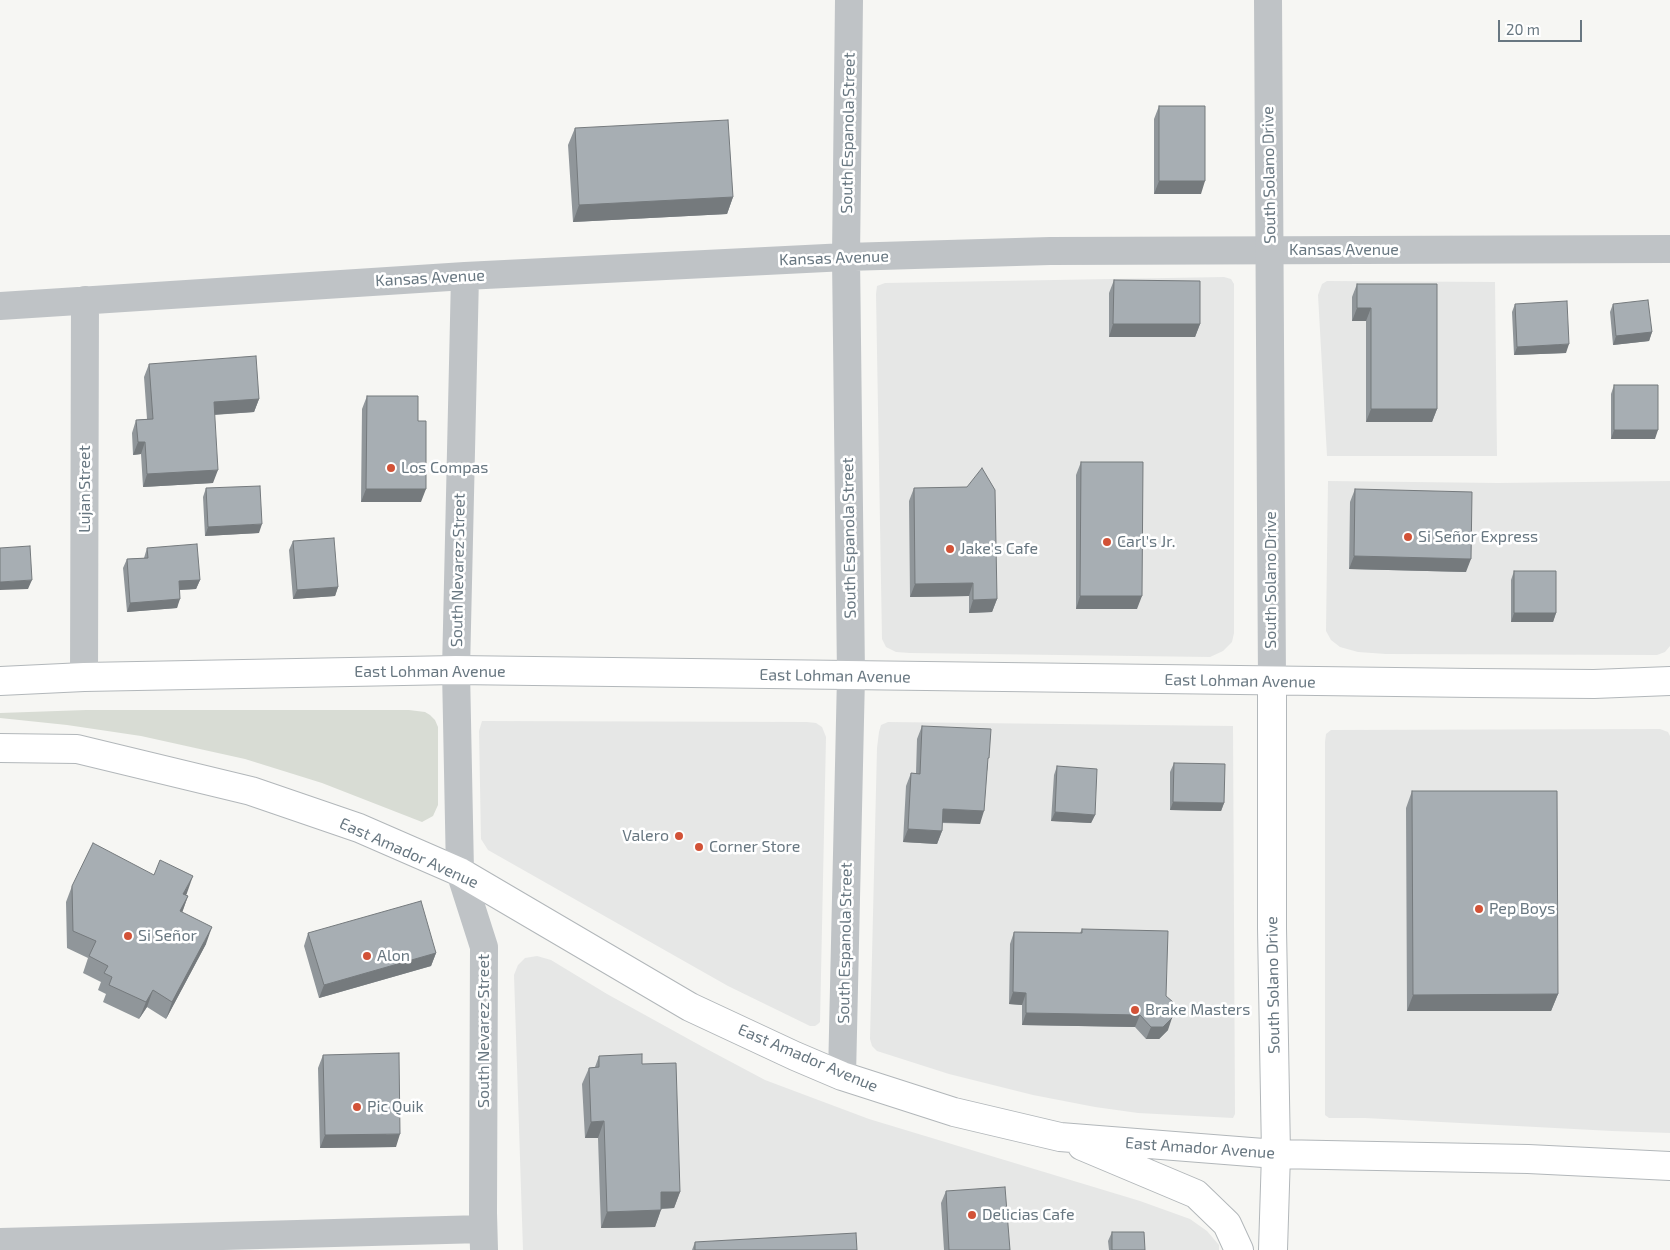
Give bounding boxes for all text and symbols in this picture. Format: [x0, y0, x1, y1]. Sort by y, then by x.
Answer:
scale bar [1500, 10, 1584, 42]
text: 20 m [1506, 20, 1540, 38]
street label: South Espanola Street [837, 52, 859, 214]
street label: South Solano Drive [1258, 106, 1280, 244]
street label: Kansas Avenue [1289, 240, 1399, 260]
street label: Kansas Avenue [779, 246, 889, 270]
street label: Kansas Avenue [375, 266, 485, 290]
street label: Lujan Street [75, 445, 95, 533]
street label: South Espanola Street [838, 457, 860, 619]
place label: Los Compas [401, 458, 488, 478]
marker: Los Compas [385, 462, 397, 474]
street label: South Nevarez Street [447, 493, 469, 647]
street label: South Solano Drive [1261, 511, 1281, 649]
place label: Si Señor Express [1418, 527, 1538, 547]
marker: Si Señor Express [1402, 531, 1414, 543]
place label: Carl's Jr. [1117, 532, 1175, 552]
marker: Carl's Jr. [1101, 536, 1113, 548]
place label: Jake's Cafe [960, 539, 1038, 559]
marker: Jake's Cafe [944, 543, 956, 555]
street label: East Lohman Avenue [354, 662, 506, 682]
street label: East Lohman Avenue [759, 665, 911, 687]
street label: East Lohman Avenue [1164, 670, 1316, 692]
street label: East Amador Avenue [337, 814, 481, 892]
place label: Valero [622, 826, 669, 846]
marker: Valero [673, 830, 685, 842]
place label: Corner Store [709, 837, 800, 857]
marker: Corner Store [693, 841, 705, 853]
street label: South Espanola Street [834, 862, 856, 1024]
place label: Pep Boys [1489, 899, 1555, 919]
marker: Pep Boys [1473, 903, 1485, 915]
street label: South Solano Drive [1262, 916, 1284, 1054]
place label: Si Señor [138, 926, 197, 946]
marker: Si Señor [122, 930, 134, 942]
place label: Alon [377, 946, 410, 966]
marker: Alon [361, 950, 373, 962]
street label: South Nevarez Street [474, 954, 494, 1108]
place label: Brake Masters [1145, 1000, 1250, 1020]
marker: Brake Masters [1129, 1004, 1141, 1016]
street label: East Amador Avenue [735, 1020, 881, 1096]
place label: Pic Quik [367, 1097, 424, 1117]
marker: Pic Quik [351, 1101, 363, 1113]
street label: East Amador Avenue [1124, 1133, 1276, 1163]
place label: Delicias Cafe [982, 1205, 1075, 1225]
marker: Delicias Cafe [966, 1209, 978, 1221]

